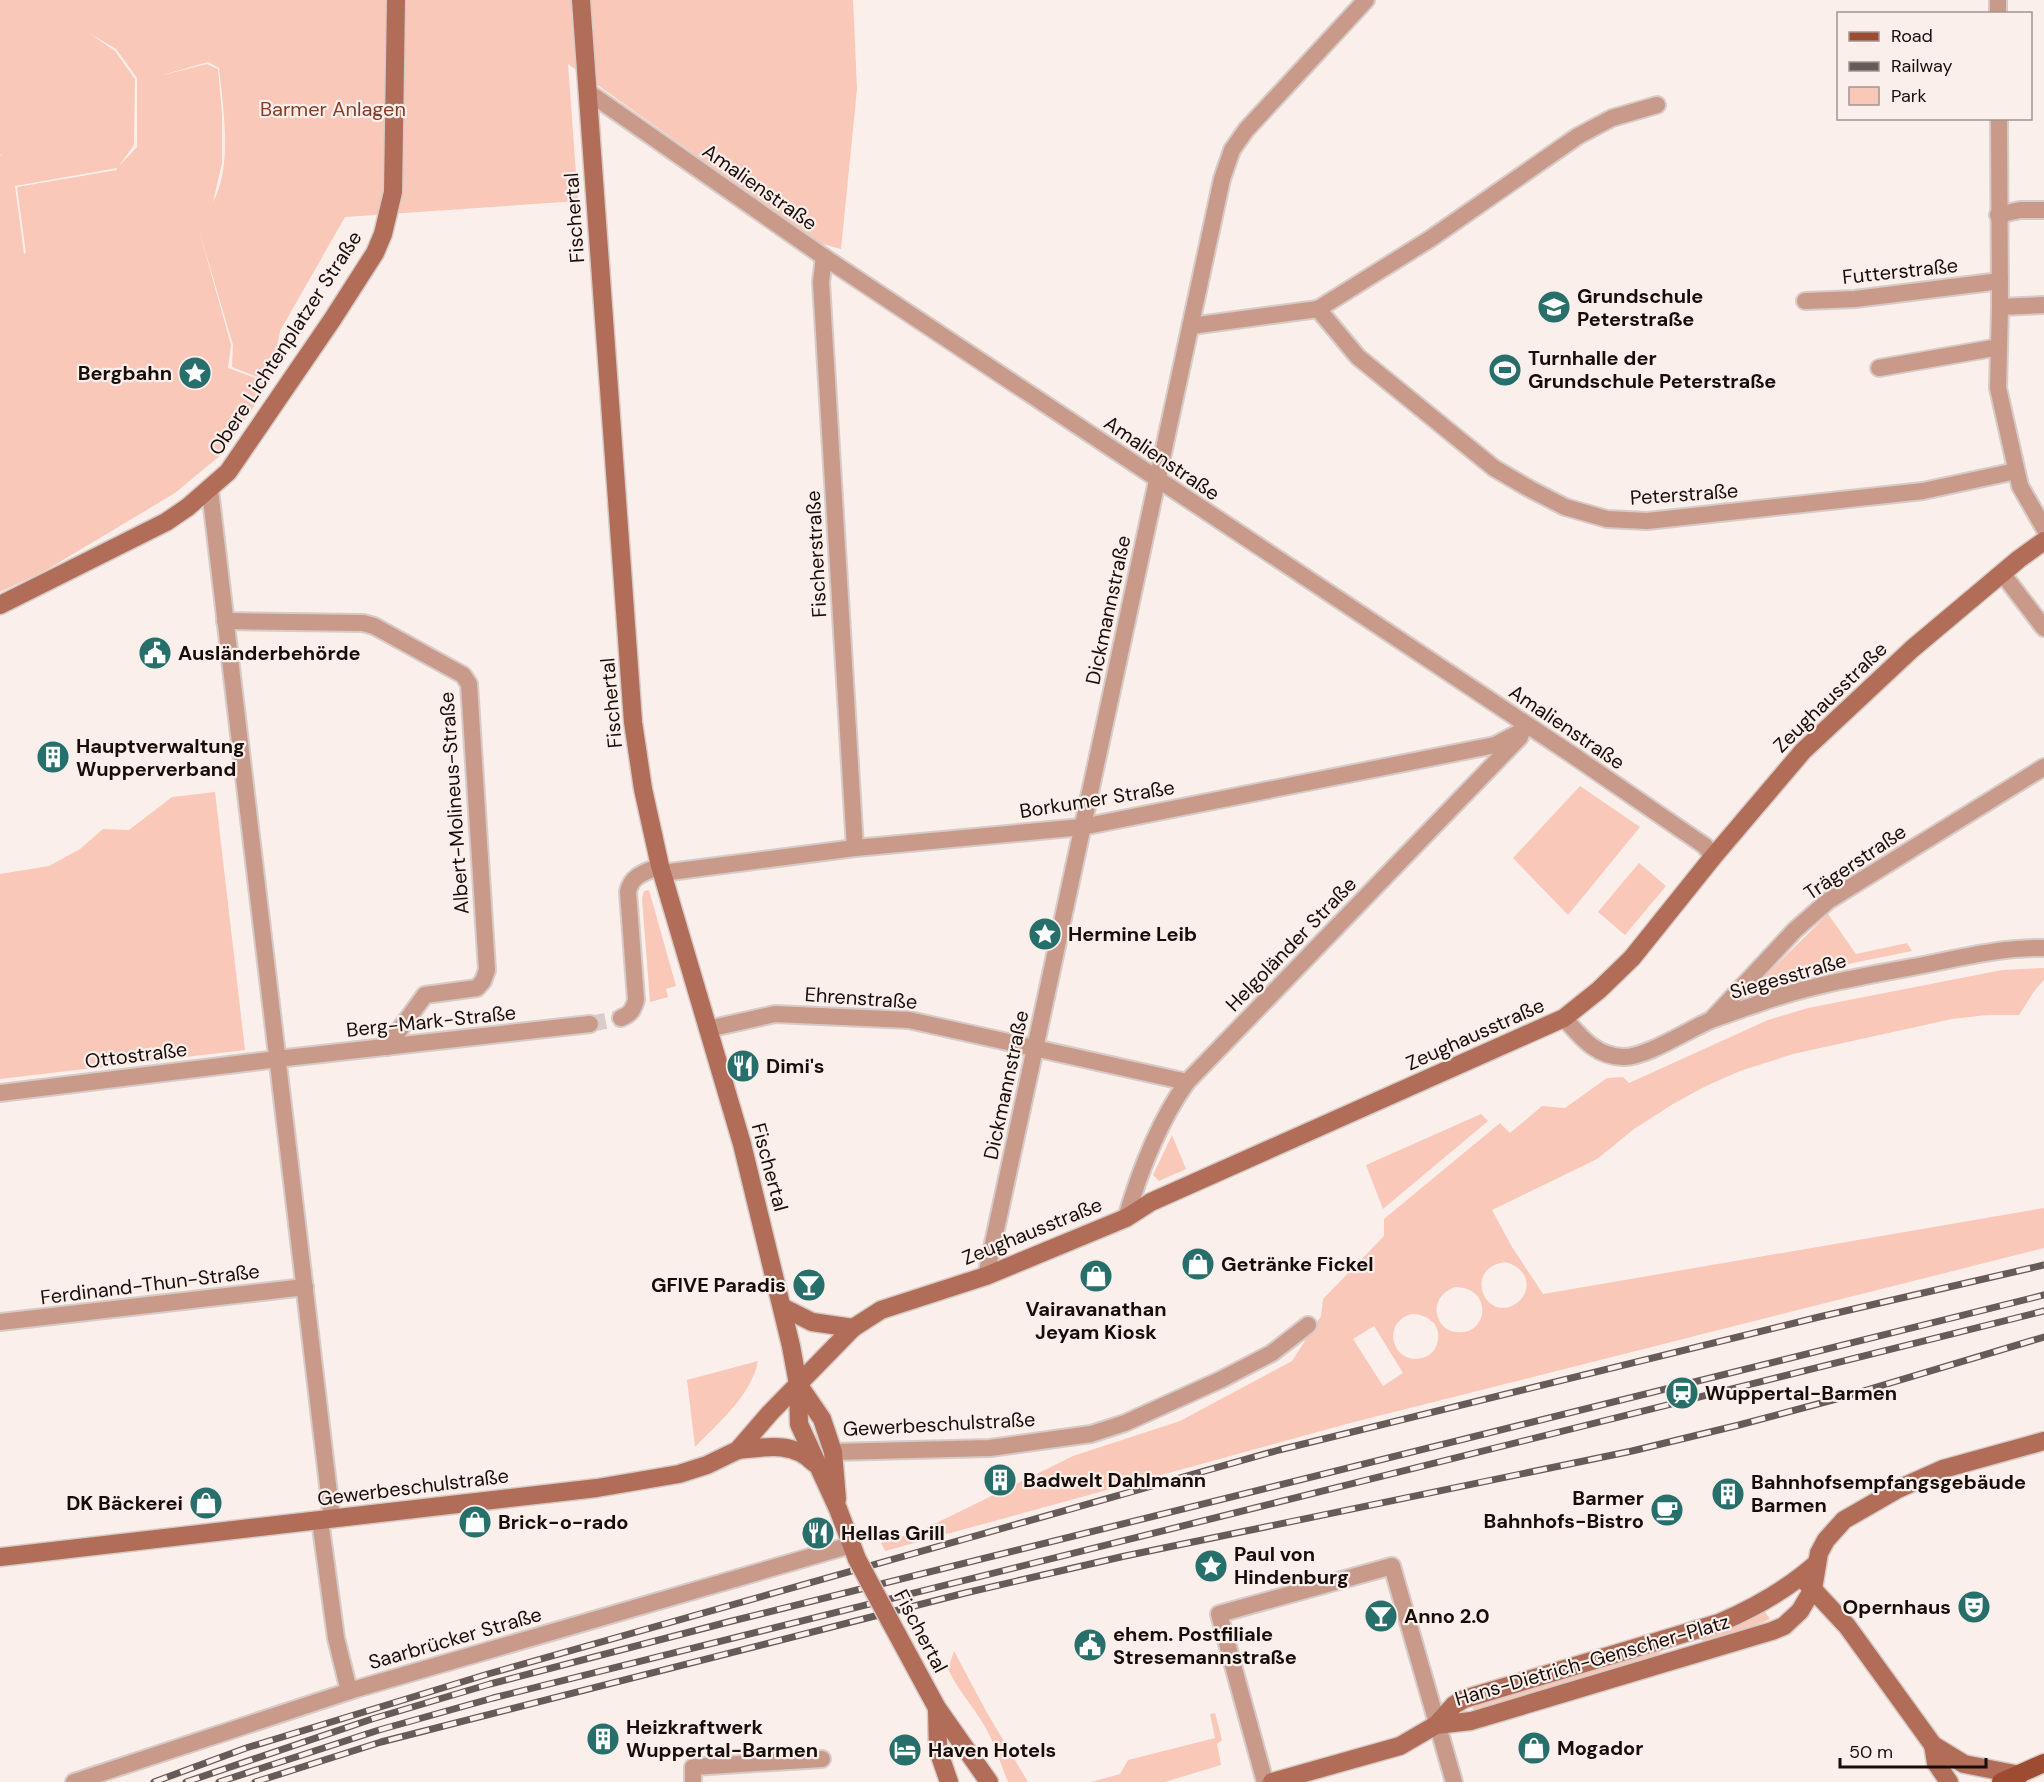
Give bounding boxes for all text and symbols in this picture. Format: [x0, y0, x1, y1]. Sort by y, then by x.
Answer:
legend [1837, 12, 2032, 120]
text: Road [1891, 24, 1933, 48]
text: Railway [1891, 54, 1953, 78]
text: Park [1891, 84, 1927, 108]
park label: Barmer Anlagen [260, 96, 406, 122]
street label: Amalienstraße [698, 138, 822, 236]
street label: Fischertal [558, 172, 590, 264]
street label: Obere Lichtenplatzer Straße [203, 226, 367, 460]
street label: Futterstraße [1841, 252, 1959, 290]
place label: Grundschule Peterstraße [1577, 283, 1703, 332]
school or university icon: Grundschule Peterstraße [1536, 289, 1572, 325]
place label: Turnhalle der Grundschule Peterstraße [1528, 345, 1776, 394]
sports icon: Turnhalle der Grundschule Peterstraße [1487, 352, 1523, 388]
place icon: Bergbahn [177, 355, 213, 391]
place label: Bergbahn [78, 360, 172, 386]
street label: Amalienstraße [1099, 410, 1225, 506]
street label: Peterstraße [1629, 477, 1739, 511]
street label: Fischerstraße [800, 490, 832, 618]
street label: Dickmannstraße [1080, 533, 1136, 687]
public building icon: Ausländerbehörde [137, 635, 173, 671]
street label: Zeughausstraße [1767, 636, 1893, 758]
place label: Ausländerbehörde [178, 640, 361, 666]
street label: Fischertal [594, 657, 628, 749]
street label: Amalienstraße [1504, 679, 1630, 775]
street label: Albert-Molineus-Straße [433, 691, 475, 915]
place label: Hauptverwaltung Wupperverband [76, 733, 245, 782]
building icon: Hauptverwaltung Wupperverband [35, 739, 71, 775]
street label: Borkumer Straße [1018, 774, 1176, 824]
street label: Trägerstraße [1799, 818, 1911, 906]
street label: Helgoländer Straße [1220, 871, 1362, 1017]
place icon: Hermine Leib [1027, 916, 1063, 952]
place label: Hermine Leib [1068, 921, 1197, 947]
street label: Siegesstraße [1727, 947, 1849, 1005]
street label: Ehrenstraße [804, 981, 918, 1015]
street label: Zeughausstraße [1402, 992, 1548, 1076]
street label: Berg-Mark-Straße [345, 999, 517, 1043]
street label: Dickmannstraße [978, 1008, 1034, 1162]
street label: Ottostraße [83, 1036, 189, 1074]
restaurant icon: Dimi's [725, 1048, 761, 1084]
place label: Dimi's [766, 1053, 825, 1079]
street label: Fischertal [746, 1120, 794, 1214]
street label: Zeughausstraße [958, 1191, 1106, 1271]
shop icon: Getränke Fickel [1180, 1246, 1216, 1282]
place label: Getränke Fickel [1221, 1251, 1374, 1277]
street label: Ferdinand-Thun-Straße [39, 1258, 261, 1310]
shop icon: Vairavanathan Jeyam Kiosk [1078, 1258, 1114, 1294]
bar icon: GFIVE Paradis [791, 1267, 827, 1303]
place label: GFIVE Paradis [651, 1272, 786, 1298]
place label: Vairavanathan Jeyam Kiosk [1025, 1296, 1167, 1345]
station icon: Wuppertal-Barmen [1664, 1375, 1700, 1411]
place label: Wuppertal-Barmen [1705, 1380, 1897, 1406]
street label: Gewerbeschulstraße [842, 1406, 1036, 1442]
street label: Gewerbeschulstraße [316, 1462, 510, 1512]
building icon: Badwelt Dahlmann [982, 1462, 1018, 1498]
place label: Badwelt Dahlmann [1023, 1467, 1206, 1493]
place label: Bahnhofsempfangsgebäude Barmen [1751, 1469, 2026, 1518]
building icon: Bahnhofsempfangsgebäude Barmen [1710, 1476, 1746, 1512]
shop icon: DK Bäckerei [188, 1485, 224, 1521]
place label: Barmer Bahnhofs-Bistro [1484, 1485, 1644, 1534]
place label: DK Bäckerei [66, 1490, 183, 1516]
cafe icon: Barmer Bahnhofs-Bistro [1649, 1492, 1685, 1528]
shop icon: Brick-o-rado [457, 1504, 493, 1540]
place label: Brick-o-rado [498, 1509, 629, 1535]
restaurant icon: Hellas Grill [800, 1515, 836, 1551]
place label: Hellas Grill [841, 1520, 945, 1546]
place label: Paul von Hindenburg [1234, 1541, 1349, 1590]
place icon: Paul von Hindenburg [1193, 1548, 1229, 1584]
street label: Fischertal [888, 1585, 954, 1677]
theatre icon: Opernhaus [1956, 1589, 1992, 1625]
place label: Opernhaus [1843, 1594, 1951, 1620]
bar icon: Anno 2.0 [1363, 1598, 1399, 1634]
street label: Saarbrücker Straße [365, 1601, 545, 1675]
place label: Anno 2.0 [1404, 1603, 1490, 1629]
street label: Hans-Dietrich-Genscher-Platz [1452, 1608, 1732, 1712]
place label: ehem. Postfiliale Stresemannstraße [1113, 1621, 1297, 1670]
public building icon: ehem. Postfiliale Stresemannstraße [1072, 1627, 1108, 1663]
place label: Heizkraftwerk Wuppertal-Barmen [626, 1714, 818, 1763]
building icon: Heizkraftwerk Wuppertal-Barmen [585, 1721, 621, 1757]
shop icon: Mogador [1516, 1730, 1552, 1766]
scale bar [1840, 1731, 1986, 1769]
hotel icon: Haven Hotels [887, 1732, 923, 1768]
place label: Mogador [1557, 1735, 1643, 1761]
place label: Haven Hotels [928, 1737, 1056, 1763]
text: 50 m [1849, 1740, 1893, 1764]

